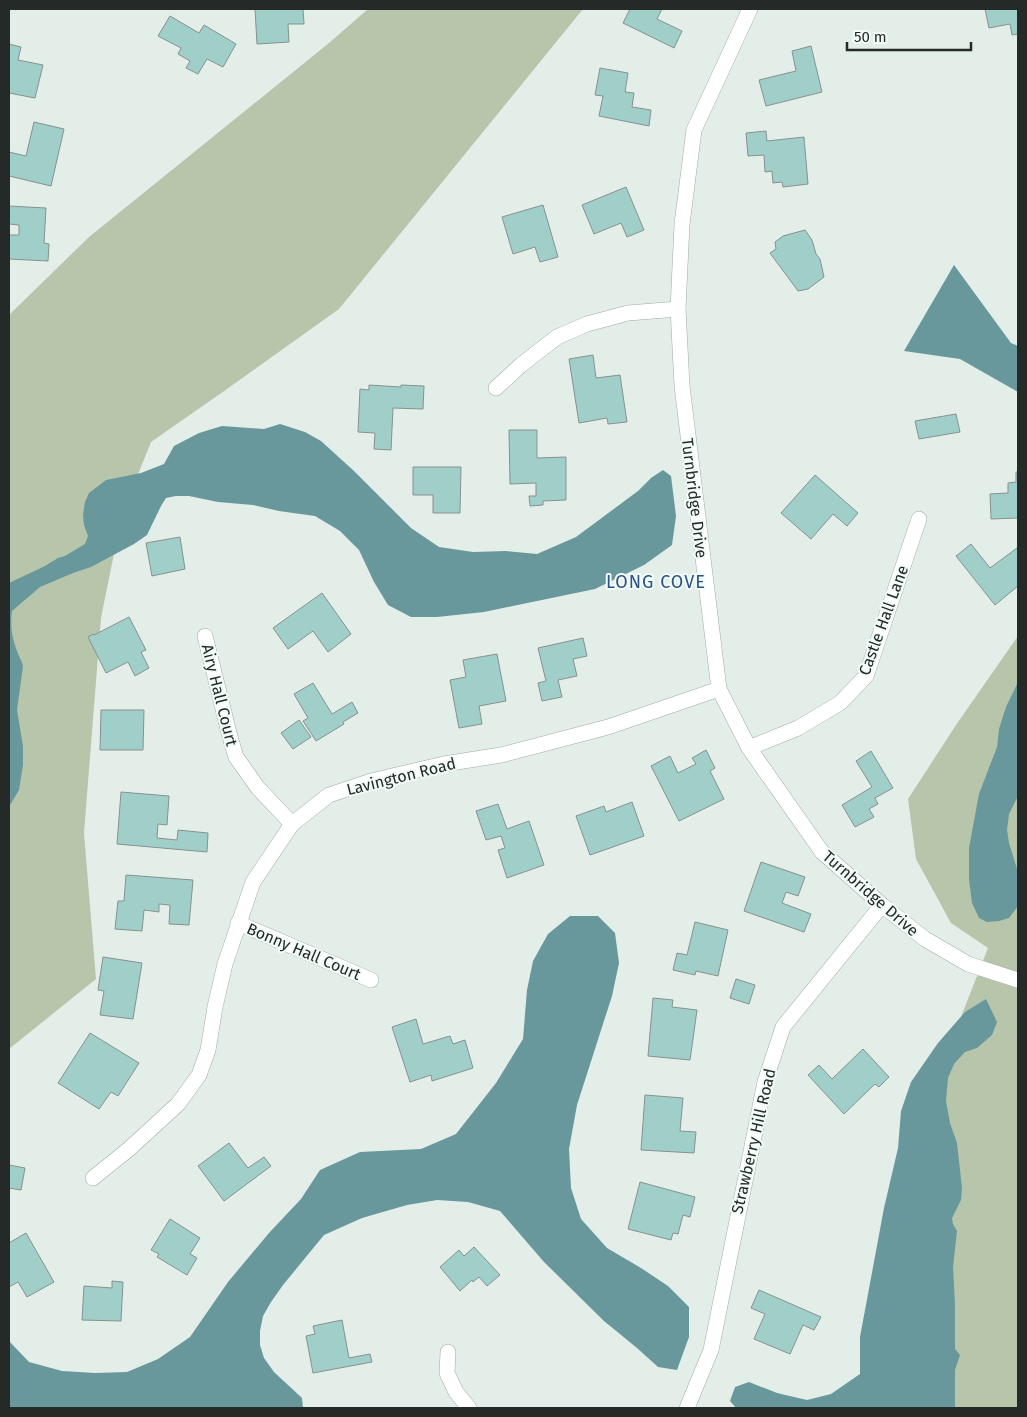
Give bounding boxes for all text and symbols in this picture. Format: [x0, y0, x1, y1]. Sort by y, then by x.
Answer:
scale bar [847, 20, 971, 52]
text: 50 m [854, 28, 887, 46]
street label: Turnbridge Drive [678, 437, 711, 559]
street label: Castle Hall Lane [855, 563, 912, 678]
district label: LONG COVE [606, 571, 706, 593]
street label: Airy Hall Court [198, 642, 241, 748]
street label: Lavington Road [345, 754, 458, 799]
street label: Turnbridge Drive [819, 847, 922, 940]
street label: Bonny Hall Court [244, 919, 364, 984]
street label: Strawberry Hill Road [727, 1066, 779, 1216]

